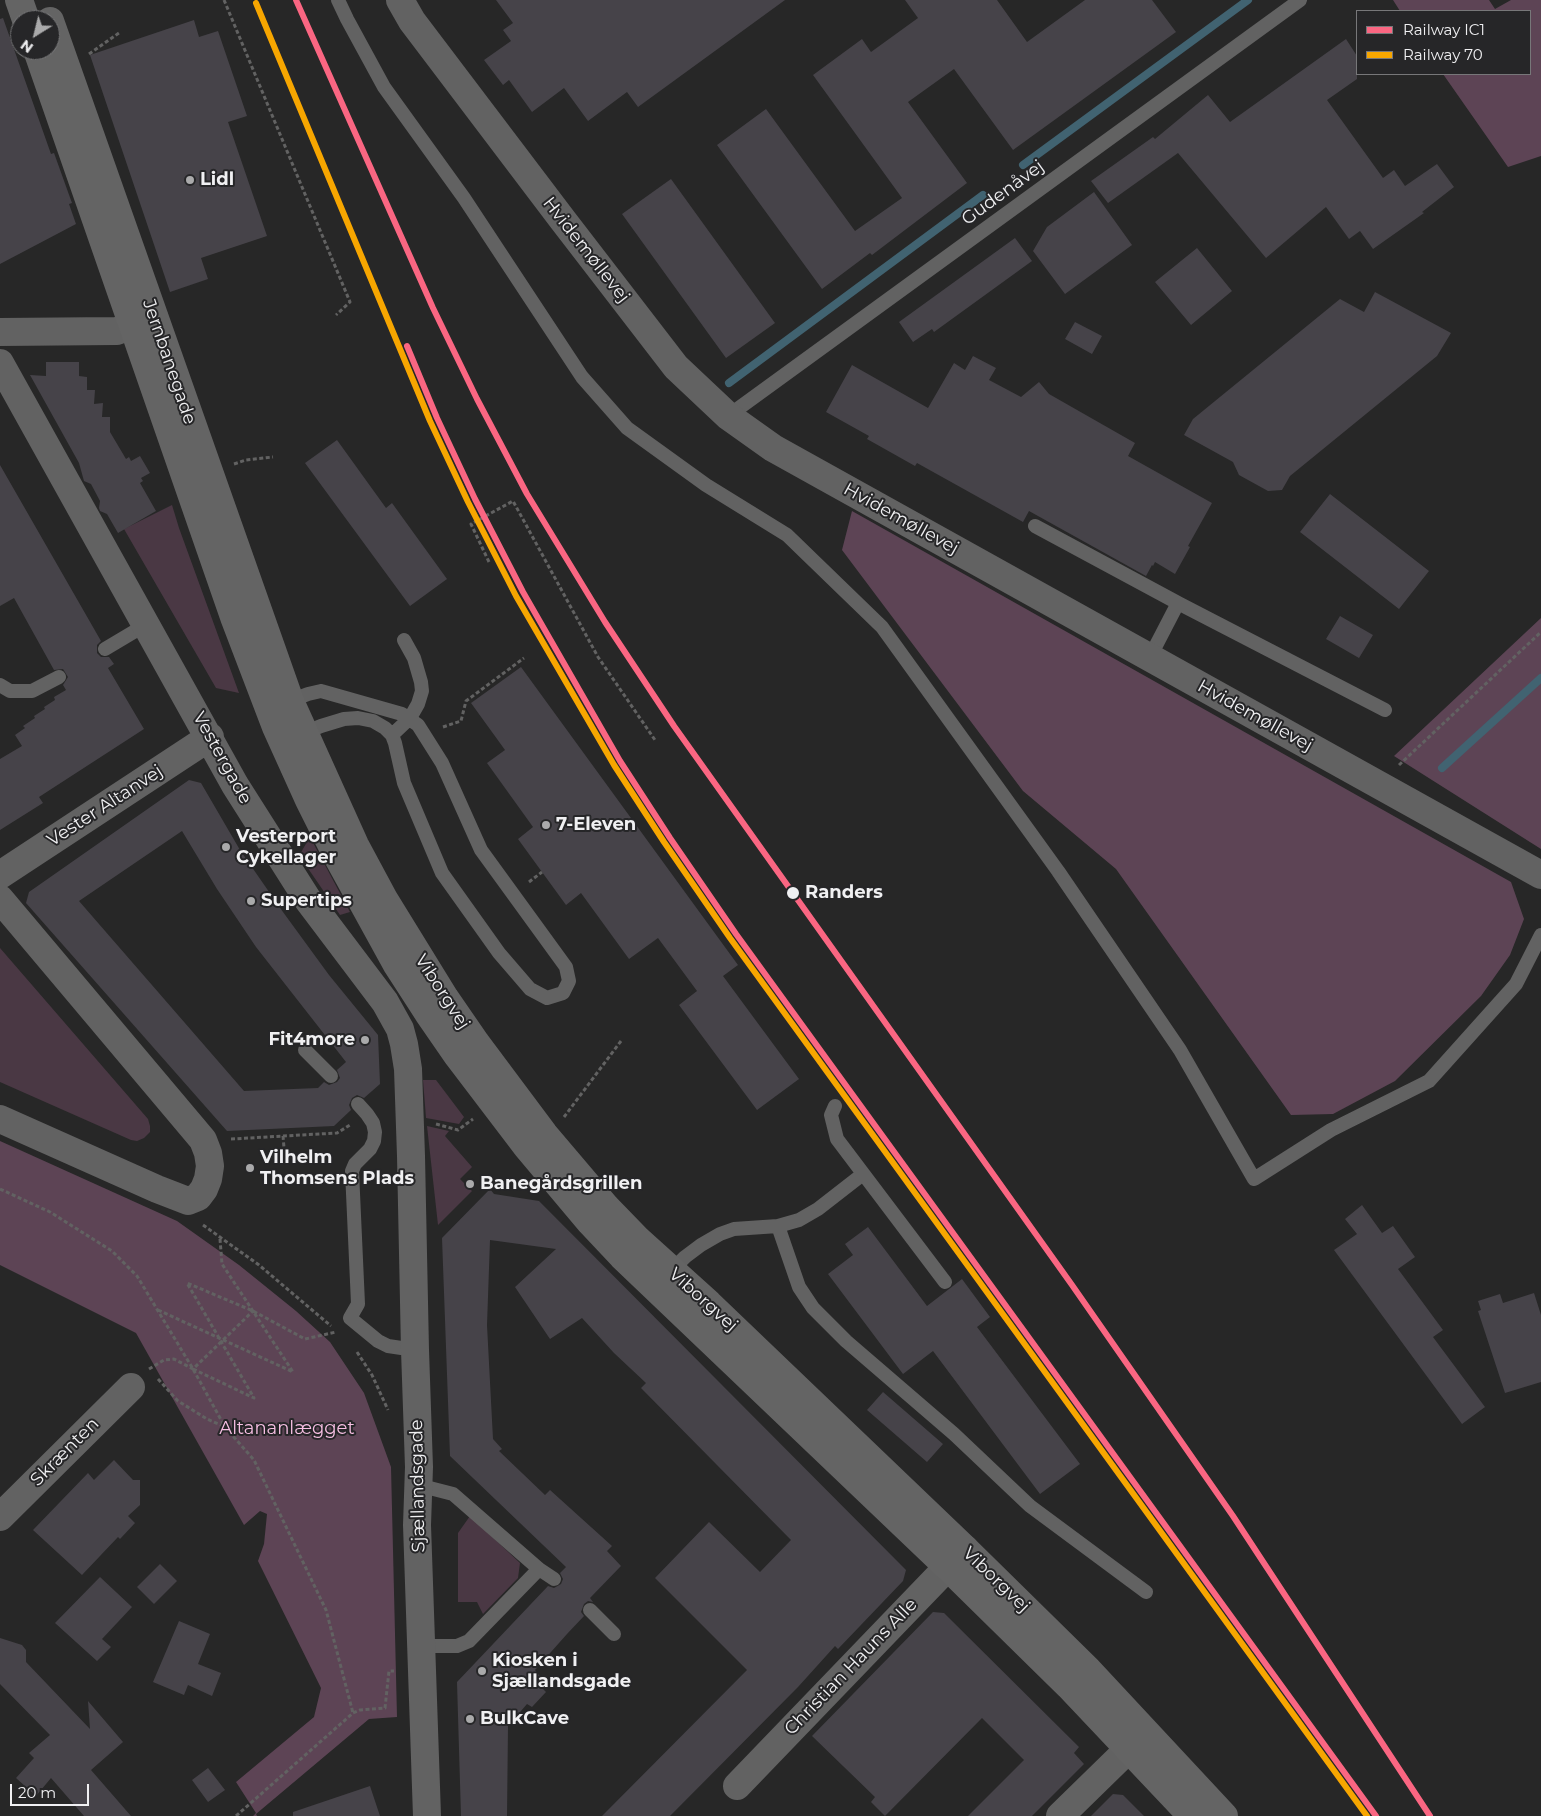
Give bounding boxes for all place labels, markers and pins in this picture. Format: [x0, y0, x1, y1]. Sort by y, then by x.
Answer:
place label: Lidl [200, 169, 234, 191]
marker: Lidl [184, 174, 196, 186]
place label: 7-Eleven [556, 814, 636, 836]
marker: 7-Eleven [540, 819, 552, 831]
place label: Vesterport Cykellager [236, 826, 336, 869]
marker: Vesterport Cykellager [220, 841, 232, 853]
place label: Randers [805, 882, 883, 904]
marker: Randers [785, 885, 801, 901]
place label: Supertips [261, 890, 352, 912]
marker: Supertips [245, 895, 257, 907]
place label: Fit4more [269, 1029, 355, 1051]
marker: Fit4more [359, 1034, 371, 1046]
place label: Vilhelm Thomsens Plads [260, 1147, 414, 1190]
marker: Vilhelm Thomsens Plads [244, 1162, 256, 1174]
place label: Banegårdsgrillen [480, 1173, 642, 1195]
marker: Banegårdsgrillen [464, 1178, 476, 1190]
place label: Kiosken i Sjællandsgade [492, 1650, 631, 1692]
marker: Kiosken i Sjællandsgade [476, 1665, 488, 1677]
place label: BulkCave [480, 1708, 569, 1730]
marker: BulkCave [464, 1713, 476, 1725]

